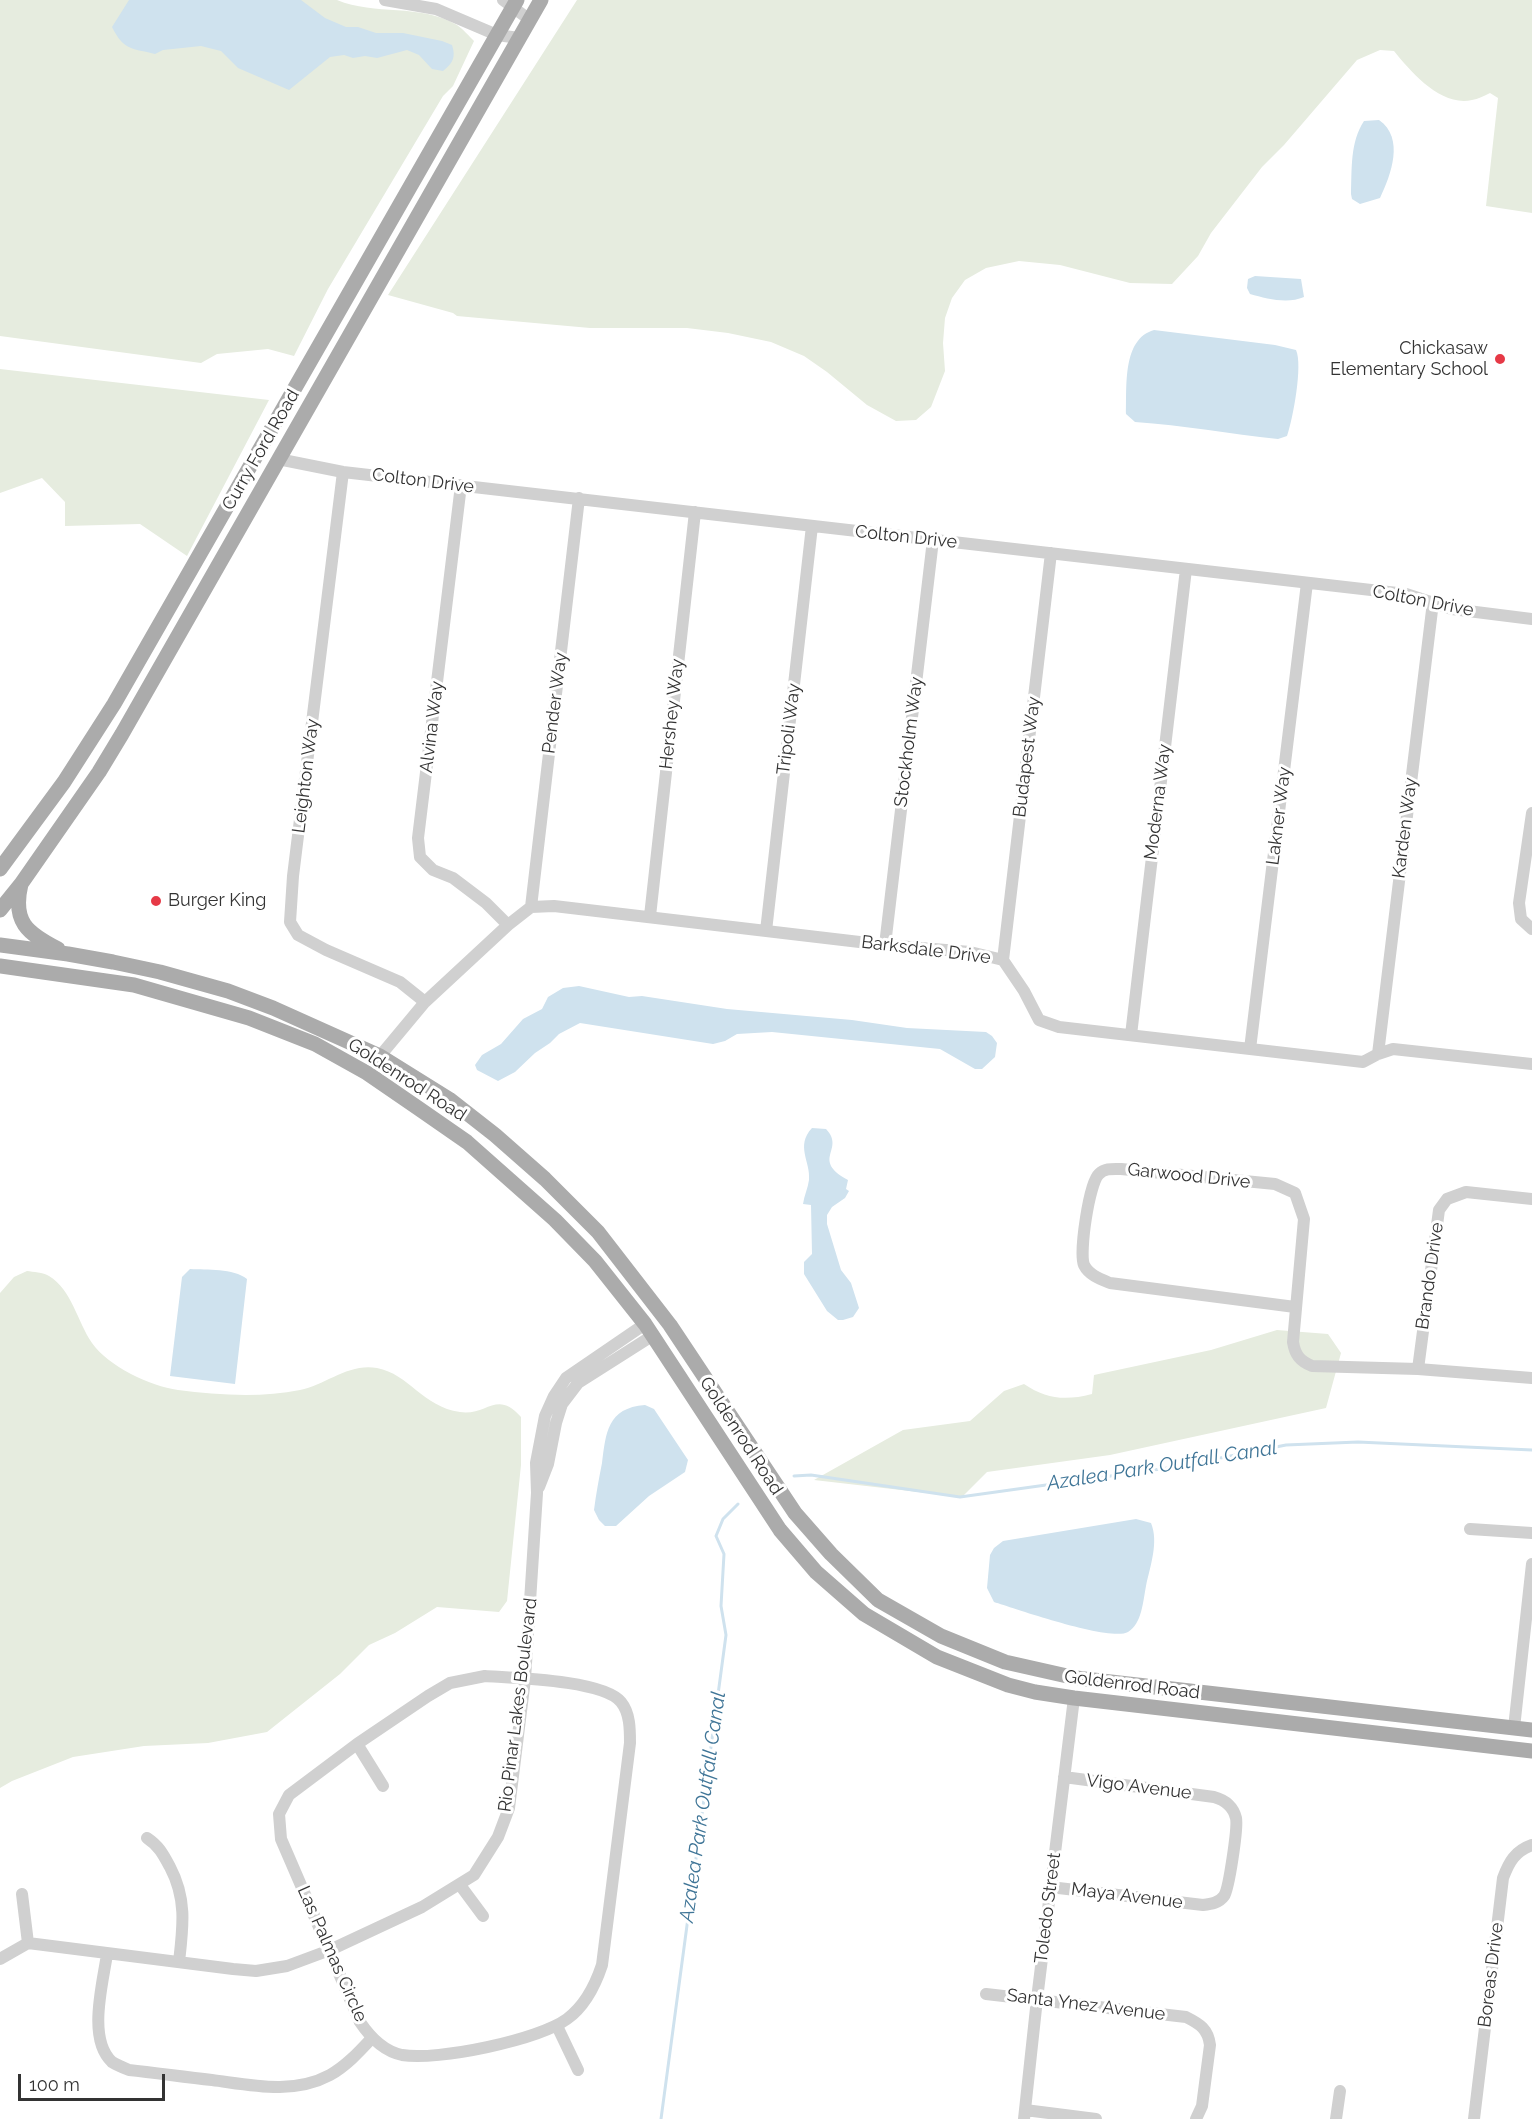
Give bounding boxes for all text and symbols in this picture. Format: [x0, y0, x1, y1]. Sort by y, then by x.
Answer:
place label: Chickasaw Elementary School [1330, 338, 1488, 380]
marker: Chickasaw Elementary School [1493, 352, 1507, 366]
street label: Curry Ford Road [218, 386, 304, 514]
street label: Colton Drive [371, 464, 475, 498]
street label: Colton Drive [854, 521, 958, 553]
street label: Colton Drive [1371, 581, 1475, 621]
street label: Pender Way [538, 651, 572, 755]
street label: Hershey Way [655, 658, 689, 770]
street label: Stockholm Way [890, 676, 928, 808]
street label: Alvina Way [416, 680, 448, 774]
street label: Tripoli Way [773, 682, 805, 776]
street label: Budapest Way [1009, 695, 1045, 819]
street label: Leighton Way [288, 718, 324, 834]
street label: Moderna Way [1140, 743, 1176, 861]
street label: Lakner Way [1262, 766, 1296, 866]
street label: Karden Way [1388, 776, 1422, 880]
place label: Burger King [168, 890, 266, 912]
marker: Burger King [149, 894, 163, 908]
street label: Barksdale Drive [860, 931, 992, 969]
street label: Goldenrod Road [344, 1034, 470, 1126]
street label: Garwood Drive [1126, 1159, 1252, 1193]
street label: Brando Drive [1412, 1221, 1448, 1331]
street label: Goldenrod Road [695, 1373, 787, 1499]
water label: Azalea Park Outfall Canal [1045, 1436, 1279, 1496]
street label: Rio Pinar Lakes Boulevard [494, 1597, 542, 1813]
street label: Goldenrod Road [1063, 1666, 1201, 1704]
water label: Azalea Park Outfall Canal [675, 1690, 731, 1924]
street label: Vigo Avenue [1085, 1770, 1193, 1804]
street label: Toledo Street [1030, 1851, 1066, 1965]
street label: Maya Avenue [1070, 1878, 1184, 1914]
street label: Las Palmas Circle [292, 1883, 372, 2025]
street label: Boreas Drive [1474, 1921, 1508, 2029]
street label: Santa Ynez Avenue [1005, 1985, 1167, 2025]
scale bar [21, 2062, 168, 2100]
text: 100 m [29, 2074, 80, 2095]

